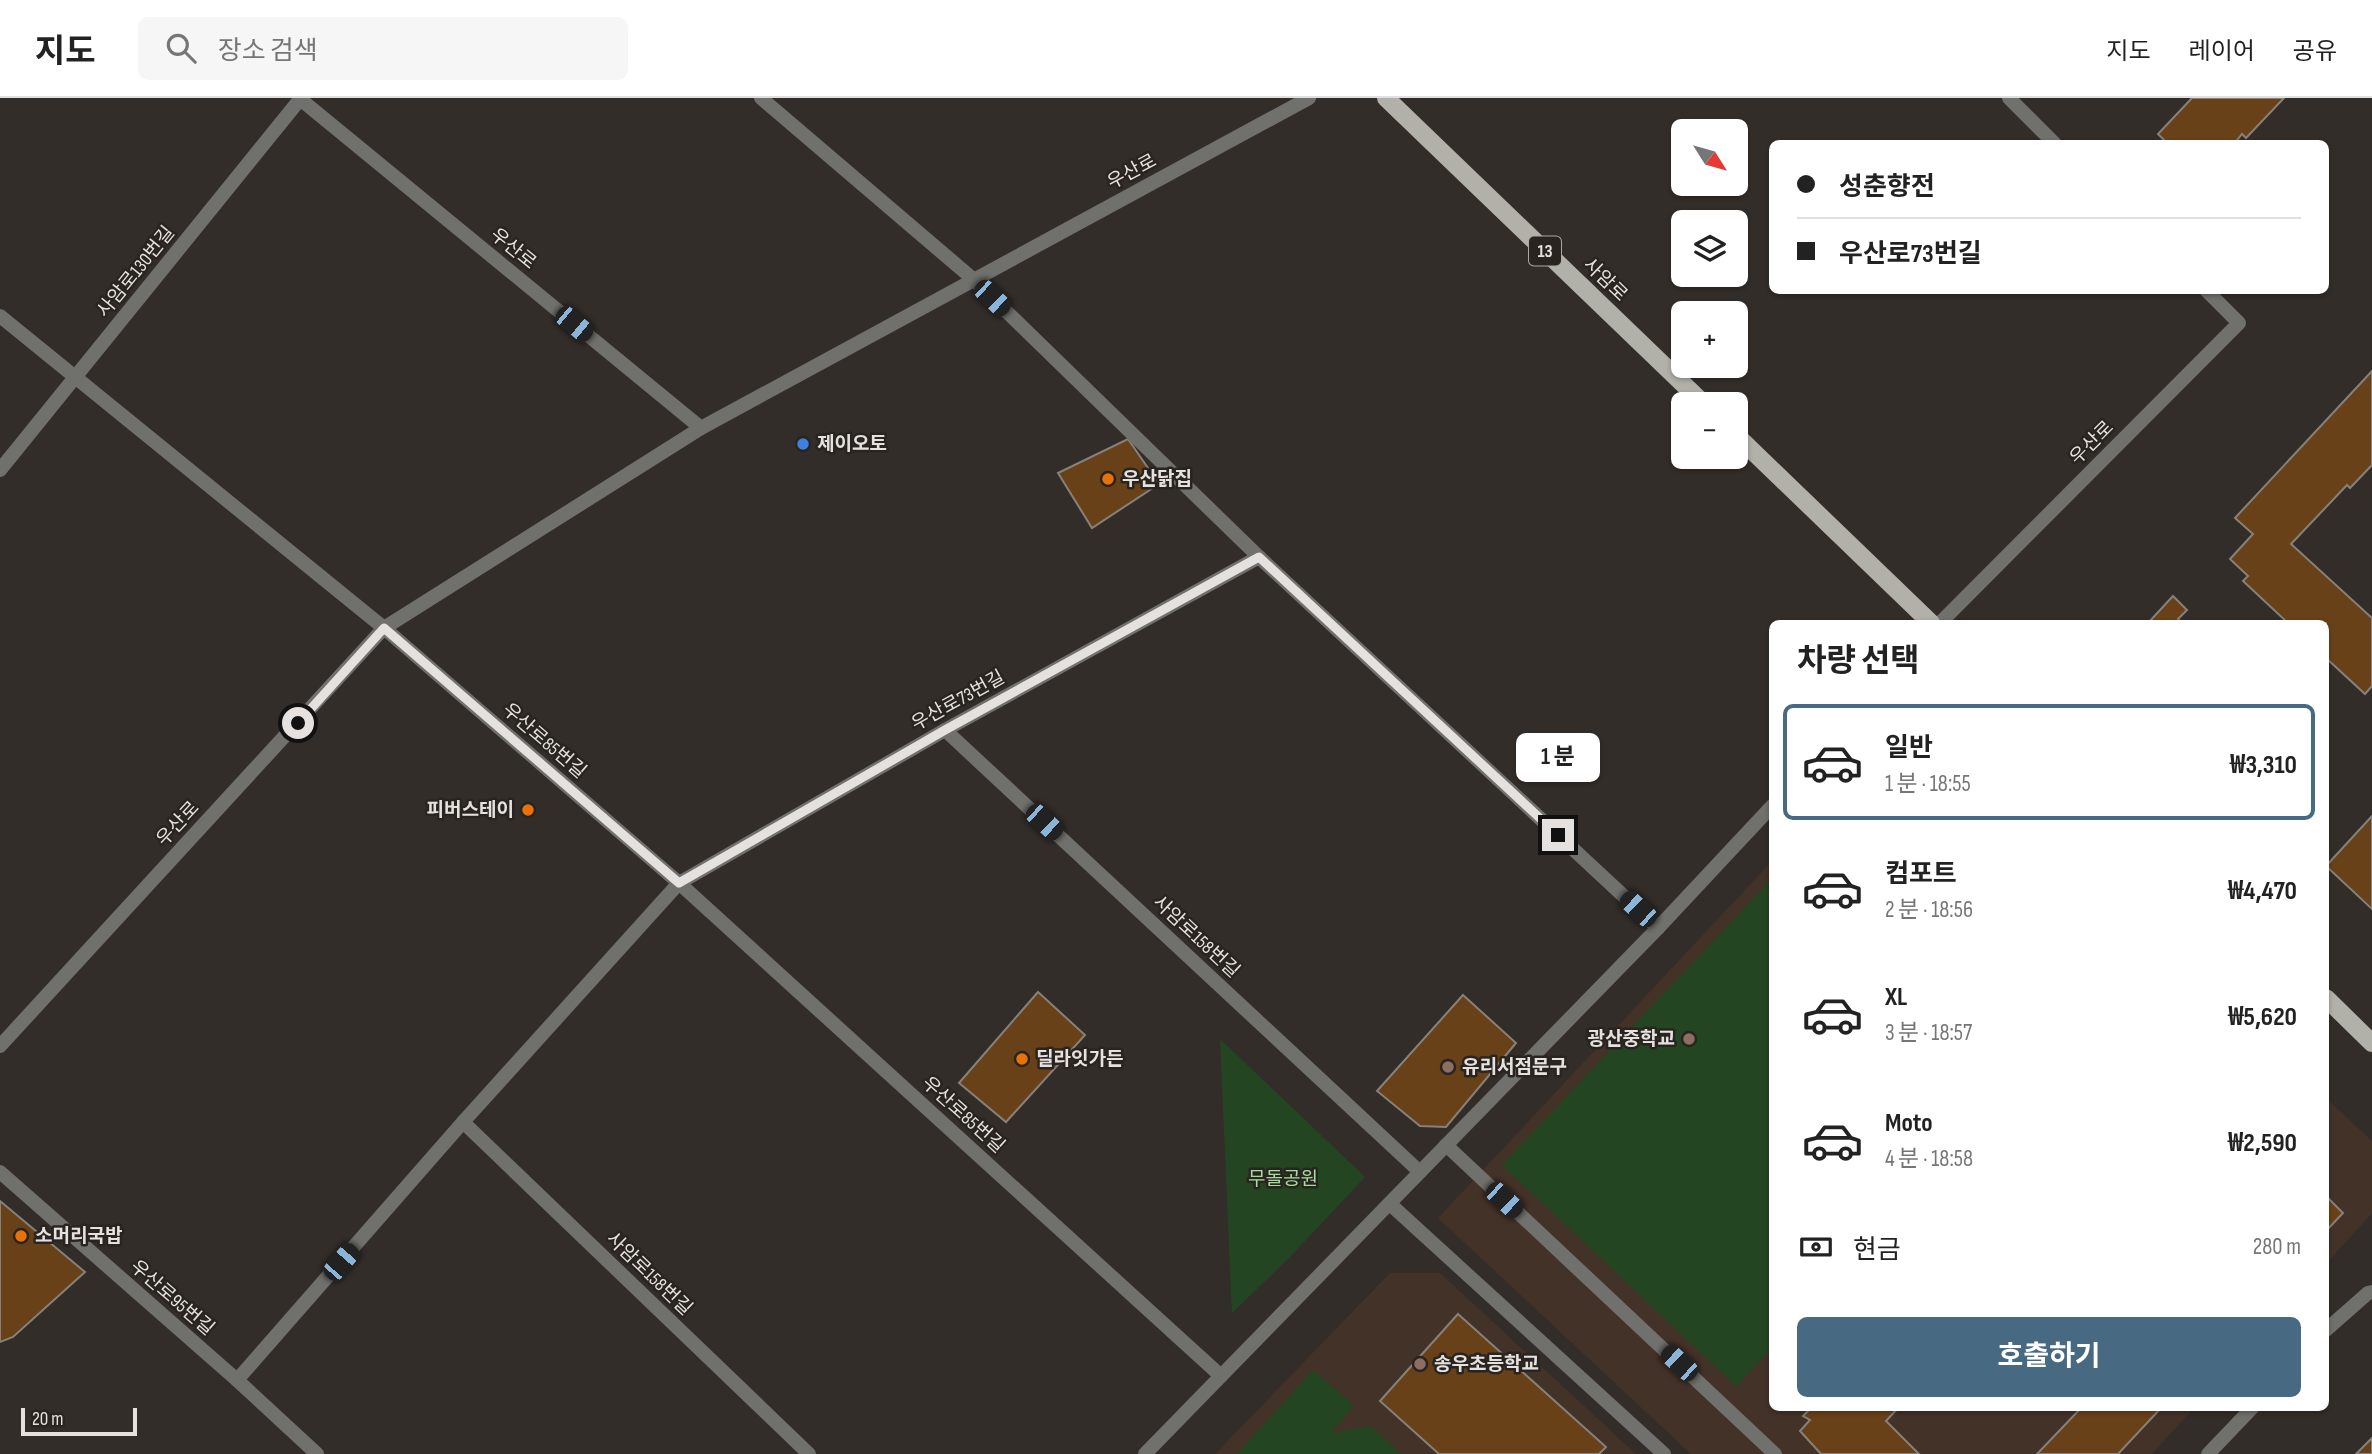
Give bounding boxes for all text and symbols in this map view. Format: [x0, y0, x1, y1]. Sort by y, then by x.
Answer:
search box [138, 17, 628, 80]
icon: search [162, 29, 200, 67]
text: 지도 [35, 32, 96, 72]
text: 장소 검색 [218, 36, 318, 67]
text: 지도 [2106, 37, 2151, 66]
text: 레이어 [2189, 37, 2255, 66]
text: 공유 [2293, 37, 2337, 66]
north arrow [1671, 119, 1748, 196]
map controls [1671, 119, 1748, 469]
street label: 우산로 [1103, 150, 1161, 194]
text: 성춘향전 [1839, 172, 1935, 203]
button: layers [1671, 210, 1748, 287]
street label: 사암로130번길 [92, 222, 180, 322]
street label: 우산로 [485, 224, 541, 274]
road number: 13 [1529, 236, 1561, 266]
text: 우산로73번길 [1839, 239, 1982, 270]
street label: 사암로 [1578, 254, 1632, 306]
car [970, 276, 1015, 320]
button: + [1671, 301, 1748, 378]
car [552, 302, 597, 346]
button: − [1671, 392, 1748, 469]
street label: 우산로 [2065, 416, 2119, 470]
place label: 제이오토 [817, 433, 887, 456]
marker: 제이오토 [795, 436, 811, 452]
place label: 우산닭집 [1122, 468, 1192, 491]
marker: 우산닭집 [1100, 471, 1116, 487]
text: 차량 선택 [1797, 642, 1920, 681]
street label: 우산로73번길 [907, 666, 1009, 736]
street label: 우산로85번길 [497, 698, 591, 784]
route start [282, 707, 314, 739]
icon: car [1801, 731, 1864, 794]
text: 일반 [1885, 733, 1933, 764]
callout: 1 분 [1516, 734, 1600, 782]
text: 1 분 [1541, 743, 1575, 771]
text: ₩3,310 [2230, 750, 2297, 781]
text: 1 분 · 18:55 [1885, 770, 1971, 798]
street label: 우산로 [152, 797, 204, 851]
place label: 피버스테이 [427, 799, 514, 822]
car [1022, 800, 1067, 844]
marker: 피버스테이 [520, 802, 536, 818]
route end [1542, 819, 1574, 851]
icon: car [1801, 857, 1864, 920]
text: 컴포트 [1885, 859, 1957, 890]
text: ₩4,470 [2228, 876, 2297, 907]
car [1616, 887, 1661, 931]
street label: 사암로158번길 [1148, 891, 1244, 983]
text: 2 분 · 18:56 [1885, 896, 1973, 924]
text: XL [1885, 982, 1907, 1013]
icon: car [1801, 983, 1864, 1046]
text: ₩5,620 [2228, 1002, 2297, 1033]
text: 3 분 · 18:57 [1885, 1019, 1972, 1047]
place label: 광산중학교 [1588, 1028, 1675, 1051]
marker: 광산중학교 [1681, 1031, 1697, 1047]
place label: 딜라잇가든 [1036, 1048, 1123, 1071]
marker: 딜라잇가든 [1014, 1051, 1030, 1067]
place label: 유리서점문구 [1462, 1056, 1567, 1079]
marker: 유리서점문구 [1440, 1059, 1456, 1075]
street label: 우산로85번길 [917, 1072, 1009, 1158]
text: Moto [1885, 1108, 1933, 1139]
icon: car [1801, 1109, 1864, 1172]
text: ₩2,590 [2228, 1128, 2297, 1159]
text: 4 분 · 18:58 [1885, 1145, 1973, 1173]
park label: 무돌공원 [1248, 1168, 1318, 1191]
car [1482, 1178, 1527, 1222]
place label: 소머리국밥 [35, 1225, 122, 1248]
marker: 소머리국밥 [13, 1228, 29, 1244]
street label: 사암로158번길 [601, 1228, 697, 1320]
icon: cash [1797, 1228, 1835, 1266]
text: 280 m [2253, 1233, 2301, 1261]
text: 현금 [1853, 1235, 1901, 1266]
car [320, 1239, 363, 1285]
street label: 우산로95번길 [125, 1255, 219, 1341]
button: 호출하기 [1797, 1317, 2301, 1397]
car [1657, 1341, 1702, 1385]
place label: 송우초등학교 [1434, 1353, 1539, 1376]
marker: 송우초등학교 [1412, 1356, 1428, 1372]
scale bar [21, 1405, 136, 1437]
text: 20 m [32, 1408, 64, 1431]

